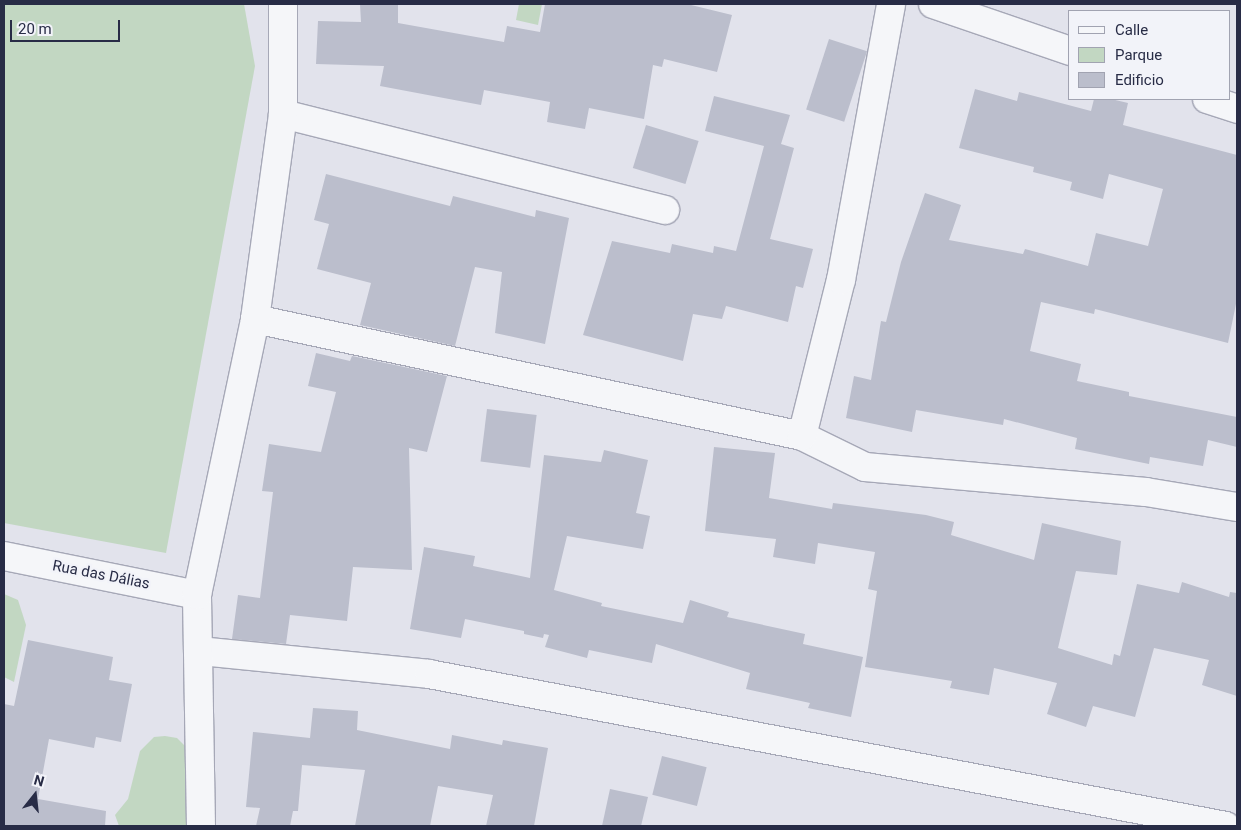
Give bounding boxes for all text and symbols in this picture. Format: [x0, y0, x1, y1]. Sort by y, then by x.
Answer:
scale bar [12, 10, 122, 42]
legend [1068, 10, 1231, 100]
text: 20 m [18, 20, 52, 38]
text: Calle [1115, 21, 1148, 39]
text: Parque [1115, 46, 1162, 64]
text: Edificio [1115, 71, 1164, 89]
street label: Rua das Dálias [51, 557, 151, 593]
north arrow [10, 770, 60, 820]
text: N [32, 772, 46, 790]

